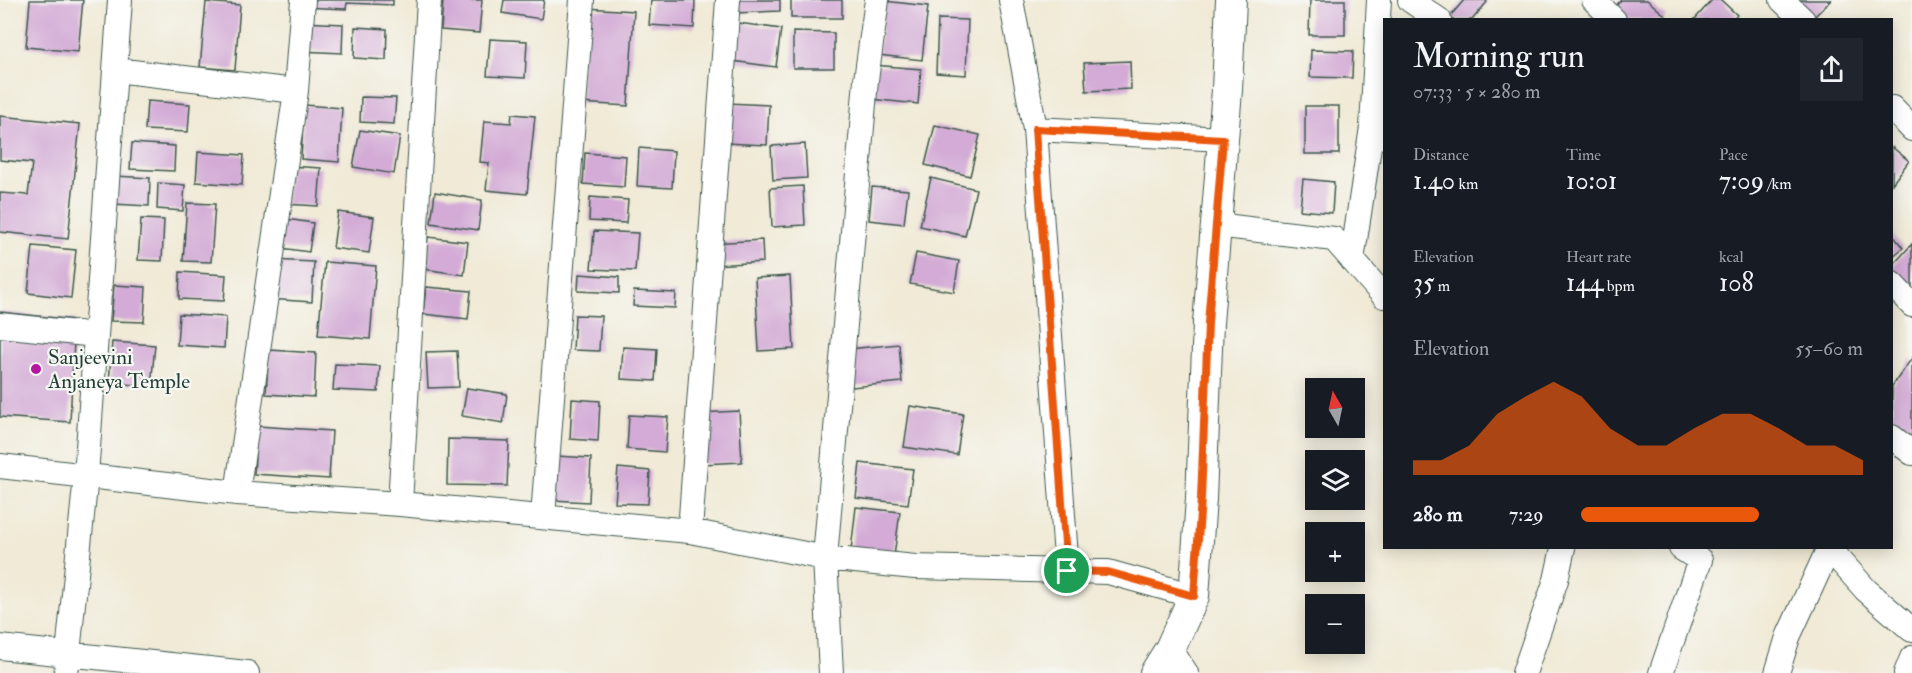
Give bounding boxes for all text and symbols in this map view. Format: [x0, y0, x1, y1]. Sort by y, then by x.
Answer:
text: Morning run [1413, 36, 1585, 77]
button: share [1800, 38, 1863, 101]
text: 07:33 · 5 × 280 m [1413, 79, 1541, 104]
text: Distance [1413, 145, 1469, 165]
text: Time [1566, 145, 1601, 165]
text: Pace [1719, 145, 1748, 165]
text: 1.40 [1413, 165, 1455, 197]
text: 10:01 [1566, 165, 1617, 197]
text: 7:09 [1719, 165, 1764, 197]
text: km [1455, 174, 1478, 194]
text: /km [1764, 174, 1792, 194]
text: Elevation [1413, 247, 1474, 267]
text: Heart rate [1566, 247, 1631, 267]
text: kcal [1719, 247, 1744, 267]
text: 35 [1413, 267, 1434, 299]
text: 144 [1566, 267, 1603, 299]
text: 108 [1719, 267, 1754, 299]
text: m [1434, 276, 1450, 296]
text: bpm [1603, 276, 1635, 296]
text: Elevation [1413, 336, 1489, 361]
text: 55–60 m [1795, 336, 1863, 361]
place label: Sanjeevini Anjaneya Temple [47, 344, 190, 395]
marker: Sanjeevini Anjaneya Temple [29, 362, 43, 376]
north arrow [1305, 378, 1365, 438]
map controls [1305, 378, 1365, 654]
button: layers [1305, 450, 1365, 510]
text: 280 m [1413, 502, 1463, 527]
text: 7:29 [1509, 502, 1544, 527]
button: + [1305, 522, 1365, 582]
pin [1041, 545, 1092, 596]
icon: arrive [1050, 554, 1083, 587]
button: − [1305, 594, 1365, 654]

